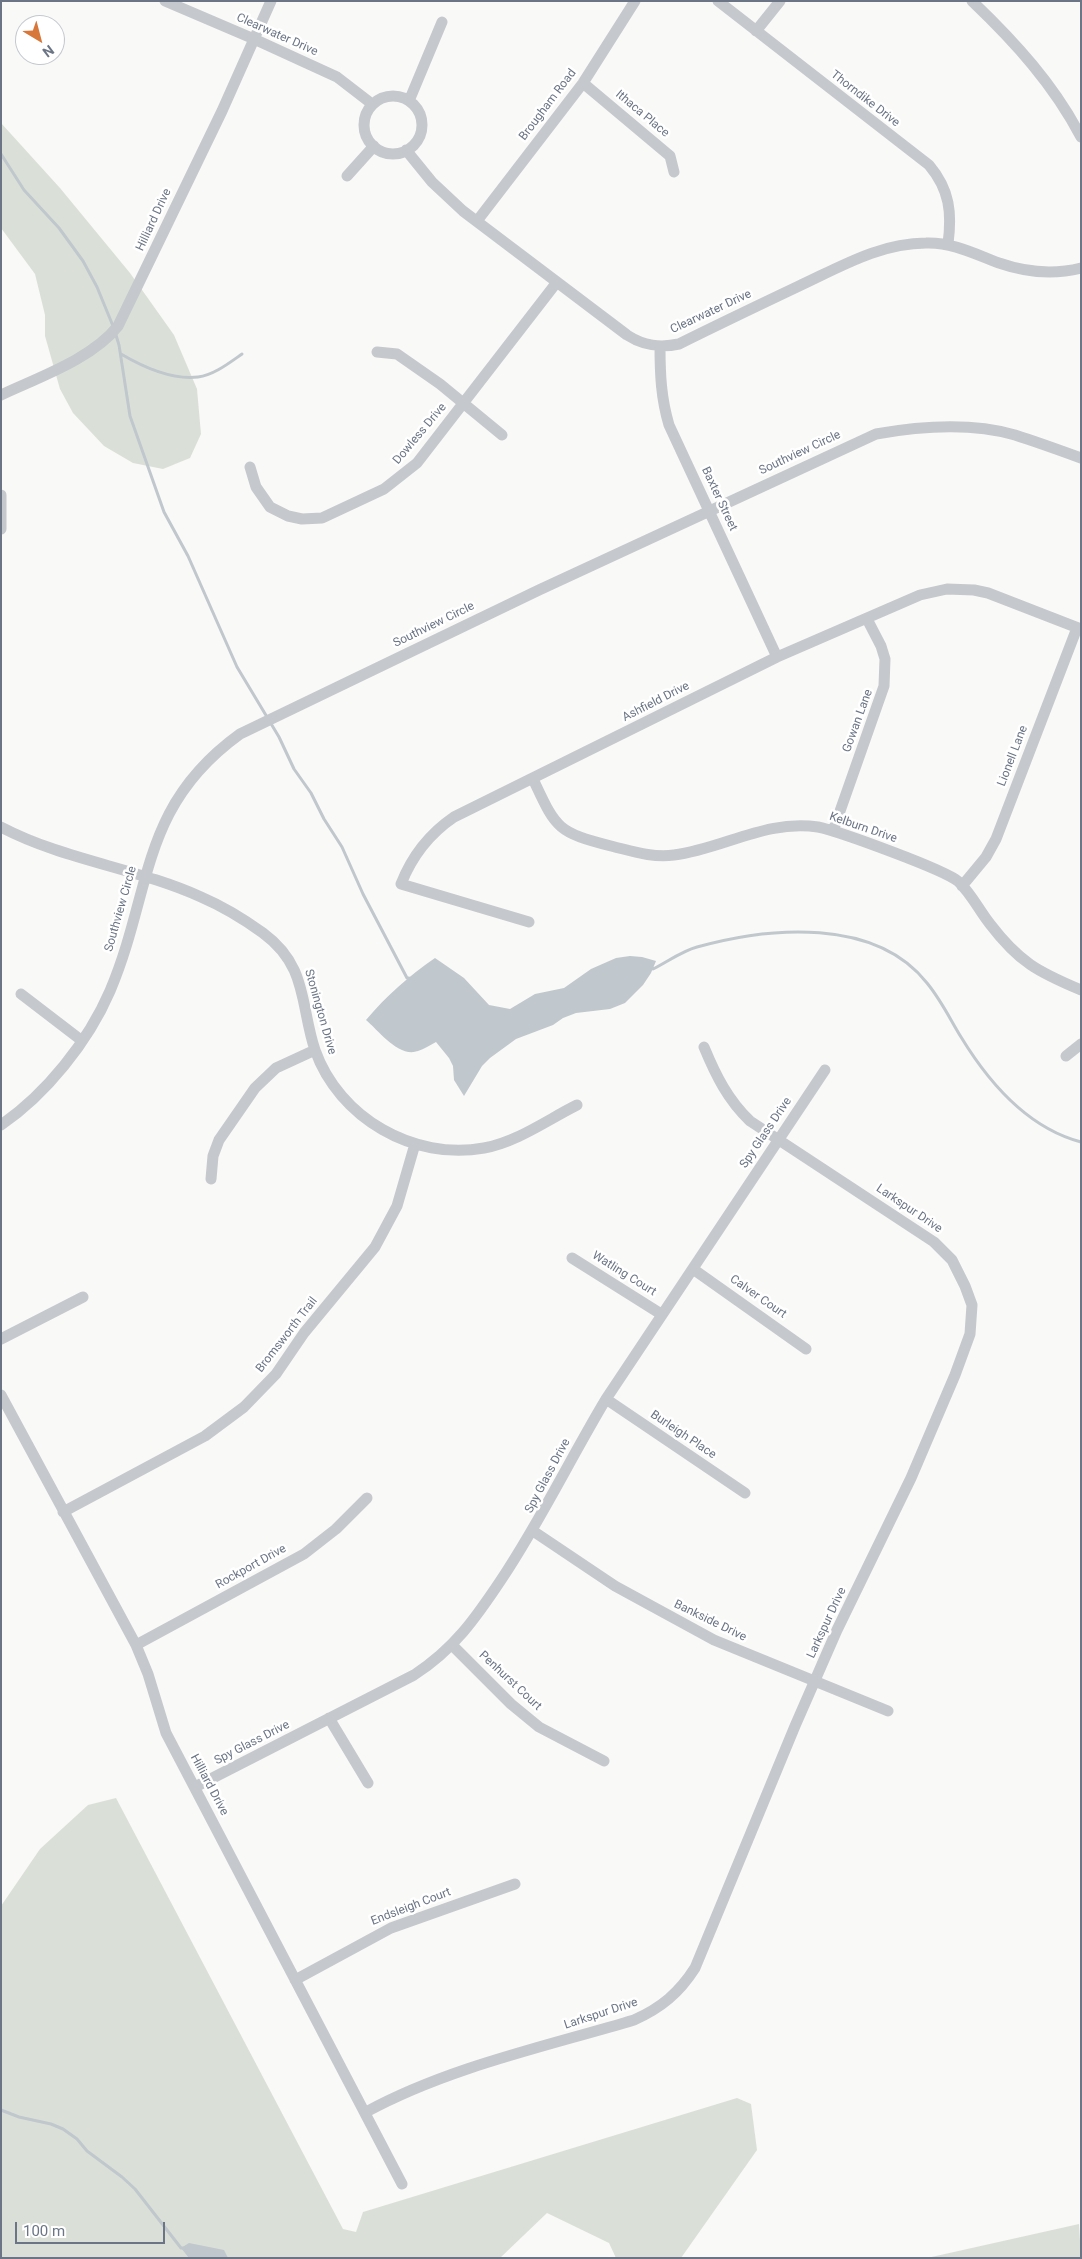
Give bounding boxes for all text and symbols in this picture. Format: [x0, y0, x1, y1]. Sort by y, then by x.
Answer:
street label: Clearwater Drive [234, 11, 320, 59]
north arrow [15, 15, 65, 65]
text: N [40, 42, 57, 61]
street label: Brougham Road [516, 66, 580, 144]
street label: Thorndike Drive [828, 68, 902, 130]
street label: Ithaca Place [612, 87, 672, 141]
street label: Hilliard Drive [133, 186, 175, 254]
street label: Clearwater Drive [668, 287, 754, 337]
street label: Dowless Drive [390, 401, 450, 467]
street label: Southview Circle [757, 428, 843, 478]
street label: Baxter Street [698, 465, 740, 533]
street label: Southview Circle [391, 599, 477, 651]
street label: Ashfield Drive [620, 679, 692, 725]
street label: Gowan Lane [840, 687, 876, 755]
street label: Lionell Lane [995, 724, 1031, 788]
street label: Kelburn Drive [827, 810, 899, 846]
street label: Southview Circle [102, 865, 140, 953]
street label: Stonington Drive [301, 968, 339, 1056]
street label: Spy Glass Drive [737, 1095, 795, 1171]
street label: Larkspur Drive [873, 1182, 945, 1236]
street label: Watling Court [589, 1249, 659, 1299]
street label: Calver Court [727, 1272, 789, 1322]
street label: Bromsworth Trail [253, 1294, 321, 1376]
street label: Burleigh Place [647, 1408, 719, 1462]
street label: Spy Glass Drive [522, 1436, 574, 1516]
street label: Rockport Drive [213, 1542, 289, 1592]
street label: Larkspur Drive [804, 1585, 850, 1661]
street label: Bankside Drive [671, 1597, 749, 1645]
street label: Penhurst Court [476, 1648, 544, 1714]
street label: Spy Glass Drive [212, 1718, 292, 1768]
street label: Hilliard Drive [187, 1752, 231, 1818]
street label: Endsleigh Court [369, 1885, 453, 1929]
street label: Larkspur Drive [562, 1995, 640, 2033]
scale bar [18, 2212, 168, 2244]
text: 100 m [23, 2222, 65, 2240]

